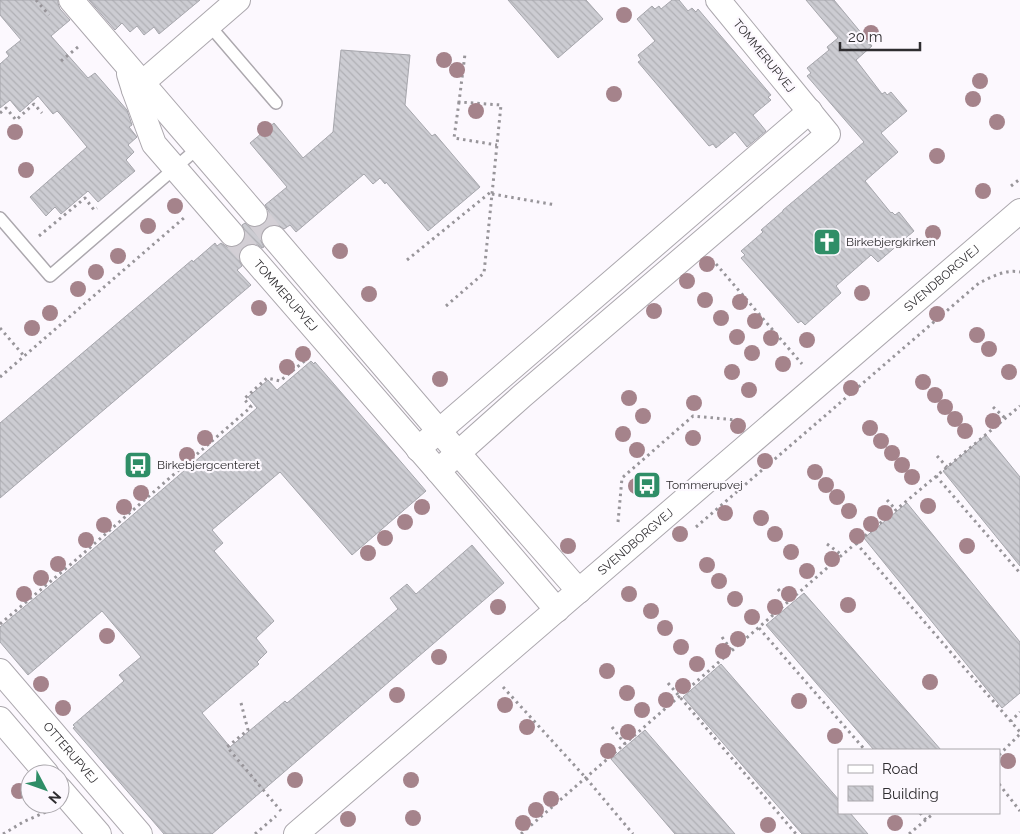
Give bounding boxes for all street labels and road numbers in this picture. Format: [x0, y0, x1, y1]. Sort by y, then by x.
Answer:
street label: TOMMERUPVEJ [730, 17, 798, 95]
street label: SVENDBORGVEJ [901, 242, 982, 315]
street label: TOMMERUPVEJ [251, 257, 320, 334]
street label: SVENDBORGVEJ [595, 506, 676, 578]
street label: OTTERUPVEJ [40, 719, 100, 786]

